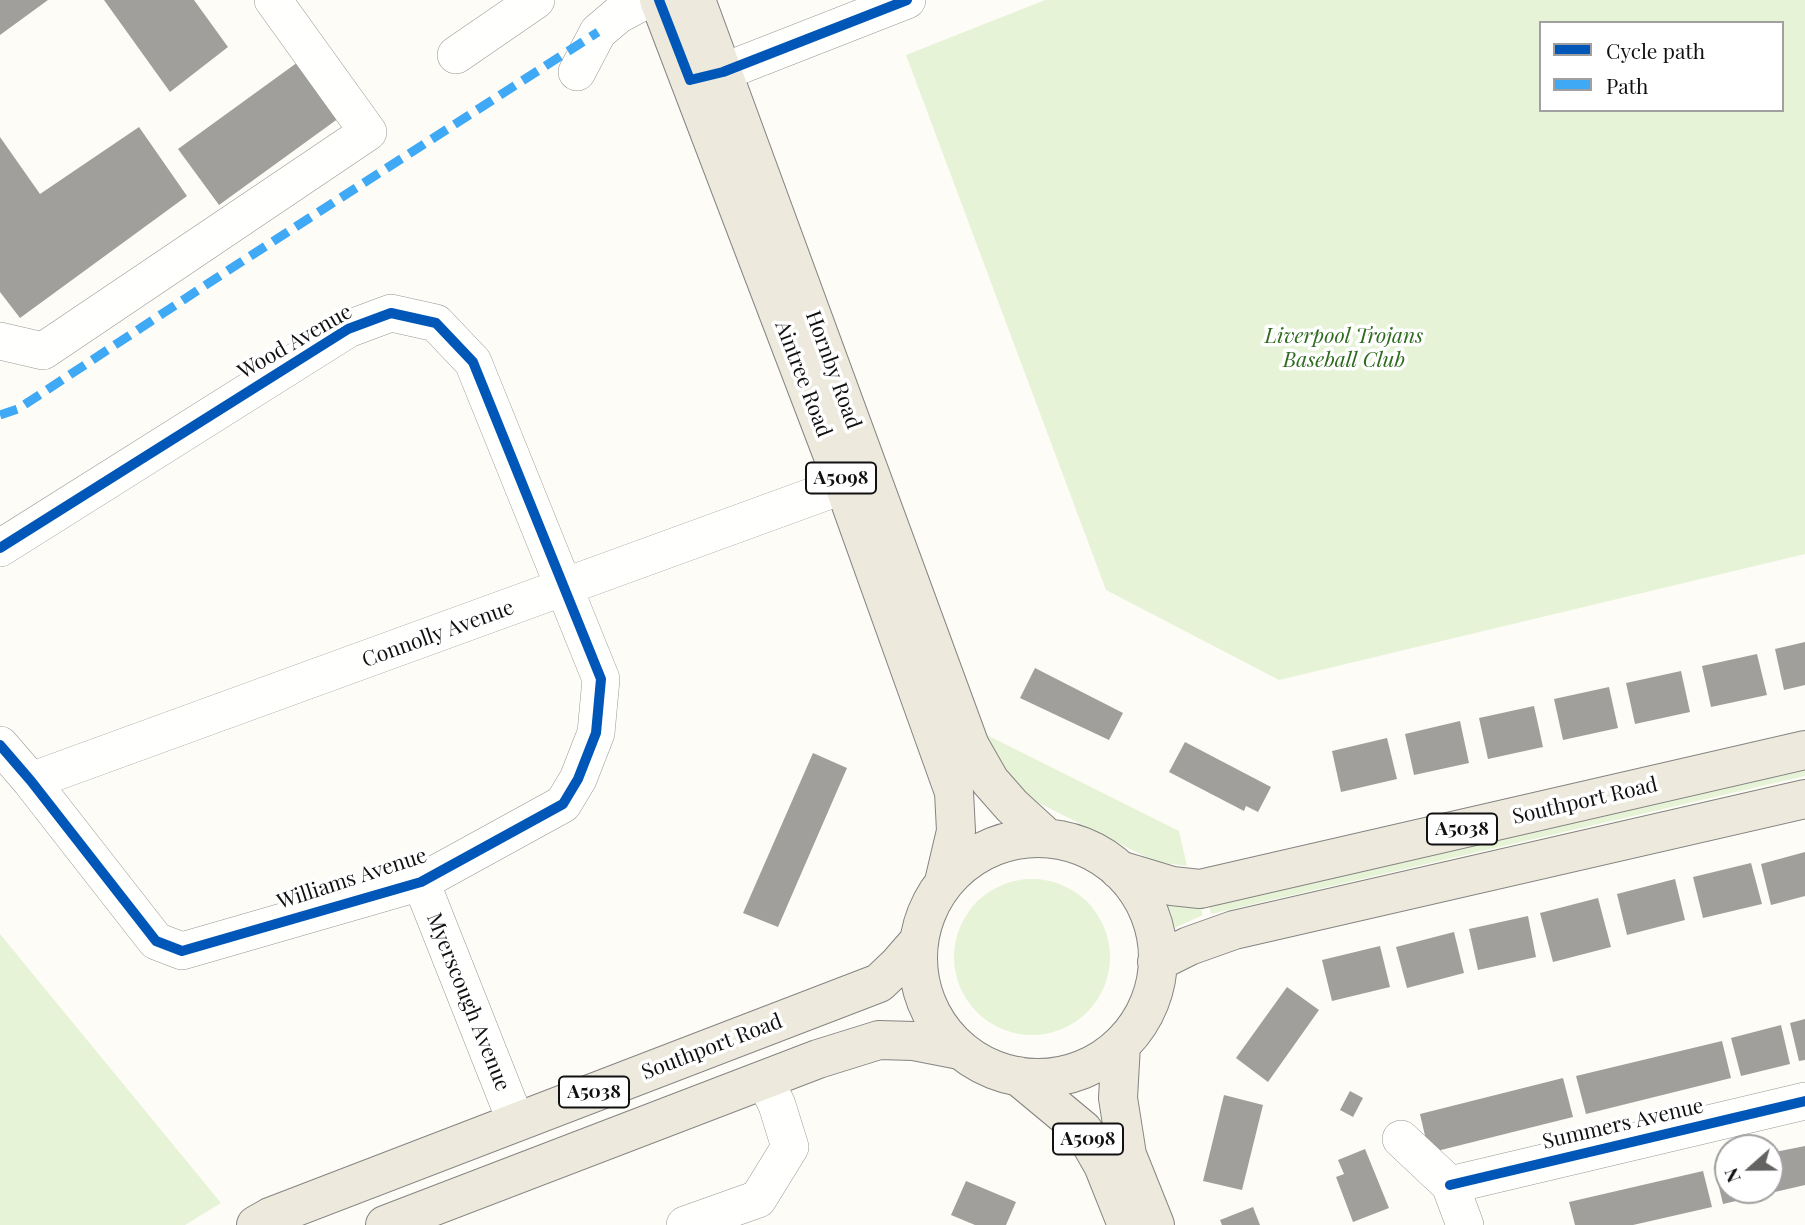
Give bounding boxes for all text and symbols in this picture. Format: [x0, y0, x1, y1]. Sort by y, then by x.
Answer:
legend [1539, 21, 1784, 112]
text: Cycle path [1606, 36, 1705, 64]
text: Path [1606, 71, 1648, 99]
street label: Wood Avenue [234, 299, 356, 385]
street label: Hornby Road [800, 307, 866, 433]
street label: Aintree Road [769, 317, 837, 441]
park label: Liverpool Trojans Baseball Club [1265, 323, 1423, 373]
road number: A5098 [806, 463, 876, 494]
street label: Connolly Avenue [359, 595, 517, 673]
street label: Southport Road [1510, 772, 1660, 830]
road number: A5038 [1427, 814, 1497, 844]
street label: Williams Avenue [274, 843, 430, 915]
street label: Myerscough Avenue [421, 909, 515, 1095]
street label: Southport Road [638, 1009, 786, 1085]
road number: A5038 [559, 1076, 629, 1108]
street label: Summers Avenue [1540, 1093, 1706, 1155]
road number: A5098 [1053, 1124, 1123, 1154]
north arrow [1714, 1134, 1784, 1204]
text: N [1717, 1165, 1746, 1187]

